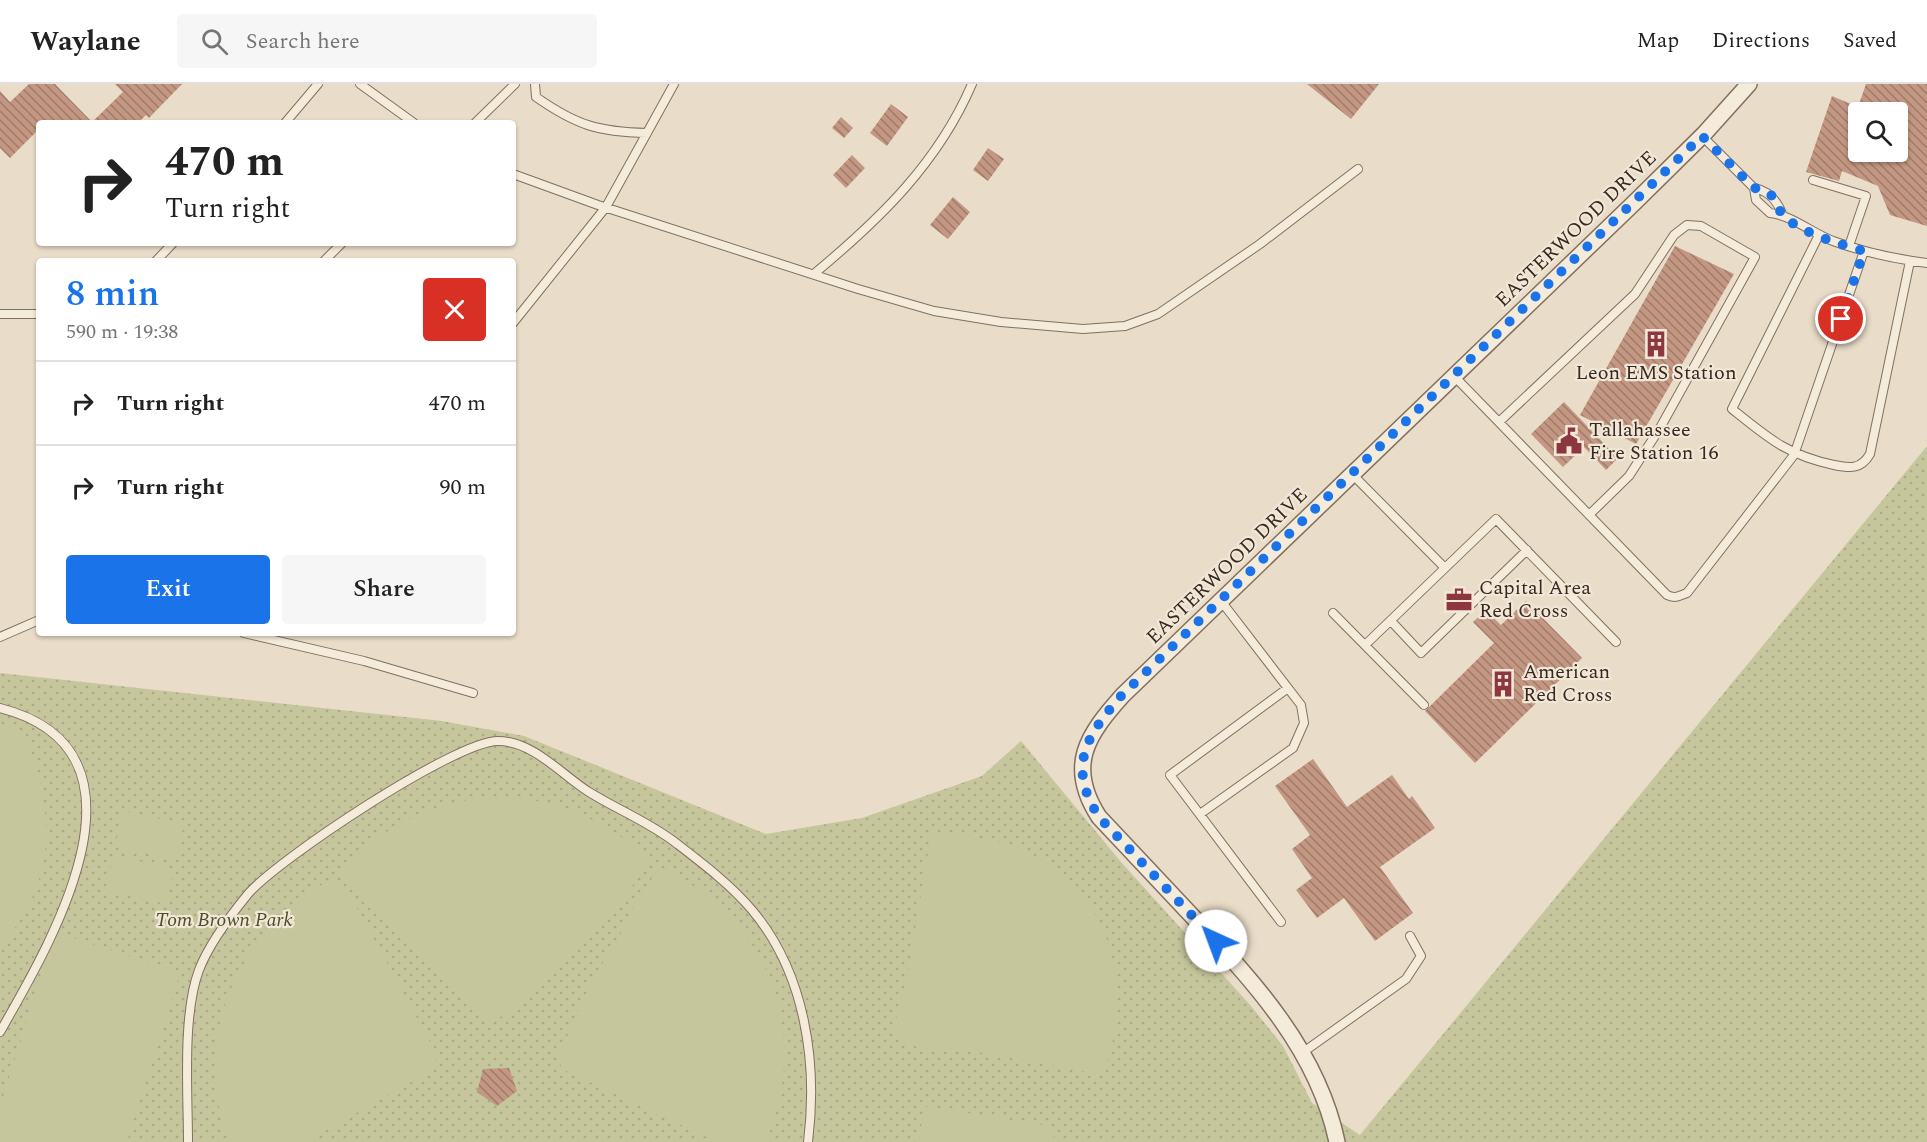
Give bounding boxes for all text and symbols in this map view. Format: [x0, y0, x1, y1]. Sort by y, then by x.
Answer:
search box [177, 14, 597, 68]
text: Waylane [30, 20, 141, 63]
icon: search [198, 25, 231, 58]
text: Search here [246, 25, 360, 58]
text: Map [1637, 25, 1679, 57]
text: Directions [1712, 25, 1810, 57]
text: Saved [1843, 25, 1897, 57]
map controls [1848, 102, 1908, 162]
button: search [1848, 102, 1908, 162]
text: 470 m [165, 131, 284, 194]
icon: right [66, 144, 144, 222]
street label: EASTERWOOD DRIVE [1488, 144, 1664, 314]
text: Turn right [165, 188, 290, 230]
text: 8 min [66, 267, 159, 322]
button: close [423, 278, 486, 341]
pin [1815, 293, 1866, 344]
icon: arrive [1824, 302, 1857, 335]
text: 590 m · 19:38 [66, 317, 178, 347]
building icon: Leon EMS Station [1641, 329, 1671, 359]
place label: Leon EMS Station [1575, 358, 1737, 388]
icon: right [66, 387, 99, 420]
text: Turn right [117, 387, 224, 420]
text: 470 m [429, 387, 486, 420]
place label: Tallahassee Fire Station 16 [1589, 415, 1718, 468]
public building icon: Tallahassee Fire Station 16 [1554, 426, 1584, 456]
icon: right [66, 471, 99, 504]
text: Turn right [117, 471, 224, 504]
text: 90 m [440, 471, 486, 504]
street label: EASTERWOOD DRIVE [1139, 481, 1315, 651]
button: Exit [66, 555, 270, 624]
button: Share [282, 555, 486, 624]
place label: Capital Area Red Cross [1479, 573, 1591, 626]
office icon: Capital Area Red Cross [1444, 585, 1474, 615]
place label: American Red Cross [1523, 657, 1612, 710]
building icon: American Red Cross [1488, 669, 1518, 699]
park label: Tom Brown Park [155, 905, 293, 935]
position arrow [1184, 909, 1248, 973]

